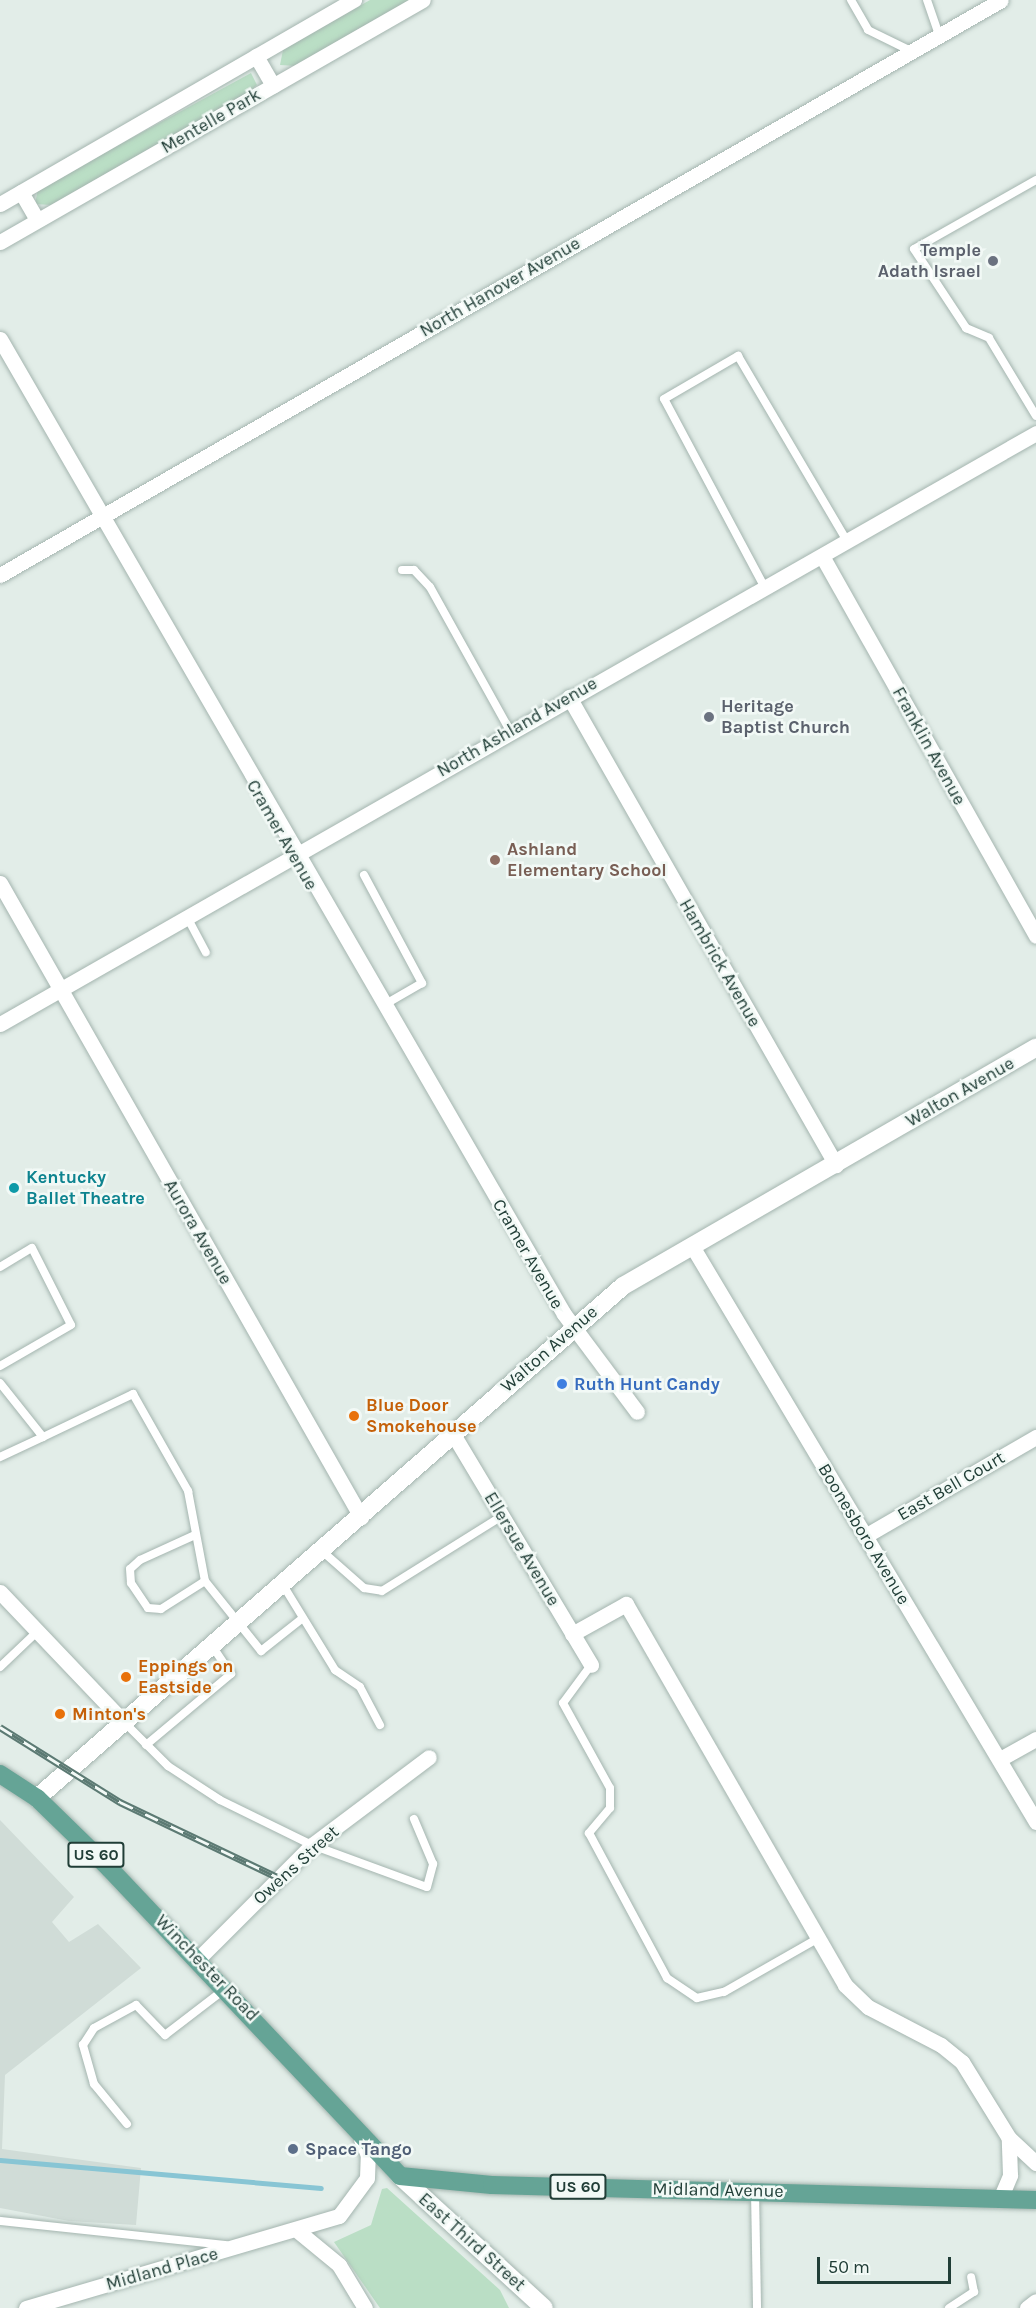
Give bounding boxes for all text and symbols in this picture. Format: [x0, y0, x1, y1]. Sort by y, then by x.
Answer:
street label: Mentelle Park [157, 84, 265, 158]
street label: North Hanover Avenue [416, 232, 584, 342]
place label: Temple Adath Israel [878, 240, 981, 282]
marker: Temple Adath Israel [986, 254, 1000, 268]
street label: North Ashland Avenue [433, 672, 601, 782]
street label: Franklin Avenue [888, 683, 970, 809]
place label: Heritage Baptist Church [721, 696, 850, 738]
marker: Heritage Baptist Church [702, 710, 716, 724]
street label: Cramer Avenue [242, 776, 322, 894]
place label: Ashland Elementary School [507, 839, 667, 882]
marker: Ashland Elementary School [488, 853, 502, 867]
street label: Hambrick Avenue [675, 895, 765, 1031]
street label: Walton Avenue [902, 1052, 1018, 1132]
place label: Kentucky Ballet Theatre [26, 1167, 145, 1210]
street label: Aurora Avenue [159, 1176, 237, 1288]
marker: Kentucky Ballet Theatre [7, 1181, 21, 1195]
street label: Cramer Avenue [488, 1195, 568, 1313]
street label: Walton Avenue [496, 1301, 602, 1397]
place label: Ruth Hunt Candy [574, 1373, 720, 1395]
marker: Ruth Hunt Candy [555, 1377, 569, 1391]
place label: Blue Door Smokehouse [366, 1395, 477, 1438]
marker: Blue Door Smokehouse [347, 1409, 361, 1423]
street label: East Bell Court [893, 1447, 1009, 1525]
street label: Boonesboro Avenue [813, 1460, 915, 1608]
street label: Ellersue Avenue [480, 1488, 564, 1610]
place label: Eppings on Eastside [138, 1656, 234, 1698]
marker: Eppings on Eastside [119, 1670, 133, 1684]
place label: Minton's [72, 1703, 146, 1725]
marker: Minton's [53, 1707, 67, 1721]
street label: Owens Street [249, 1821, 343, 1909]
road number: US 60 [66, 1842, 126, 1868]
street label: Winchester Road [151, 1910, 263, 2026]
place label: Space Tango [305, 2138, 412, 2160]
marker: Space Tango [286, 2142, 300, 2156]
road number: US 60 [548, 2174, 608, 2200]
street label: Midland Avenue [652, 2178, 784, 2202]
street label: East Third Street [414, 2188, 530, 2296]
street label: Midland Place [104, 2243, 220, 2295]
scale bar [820, 2245, 954, 2283]
text: 50 m [828, 2256, 870, 2278]

